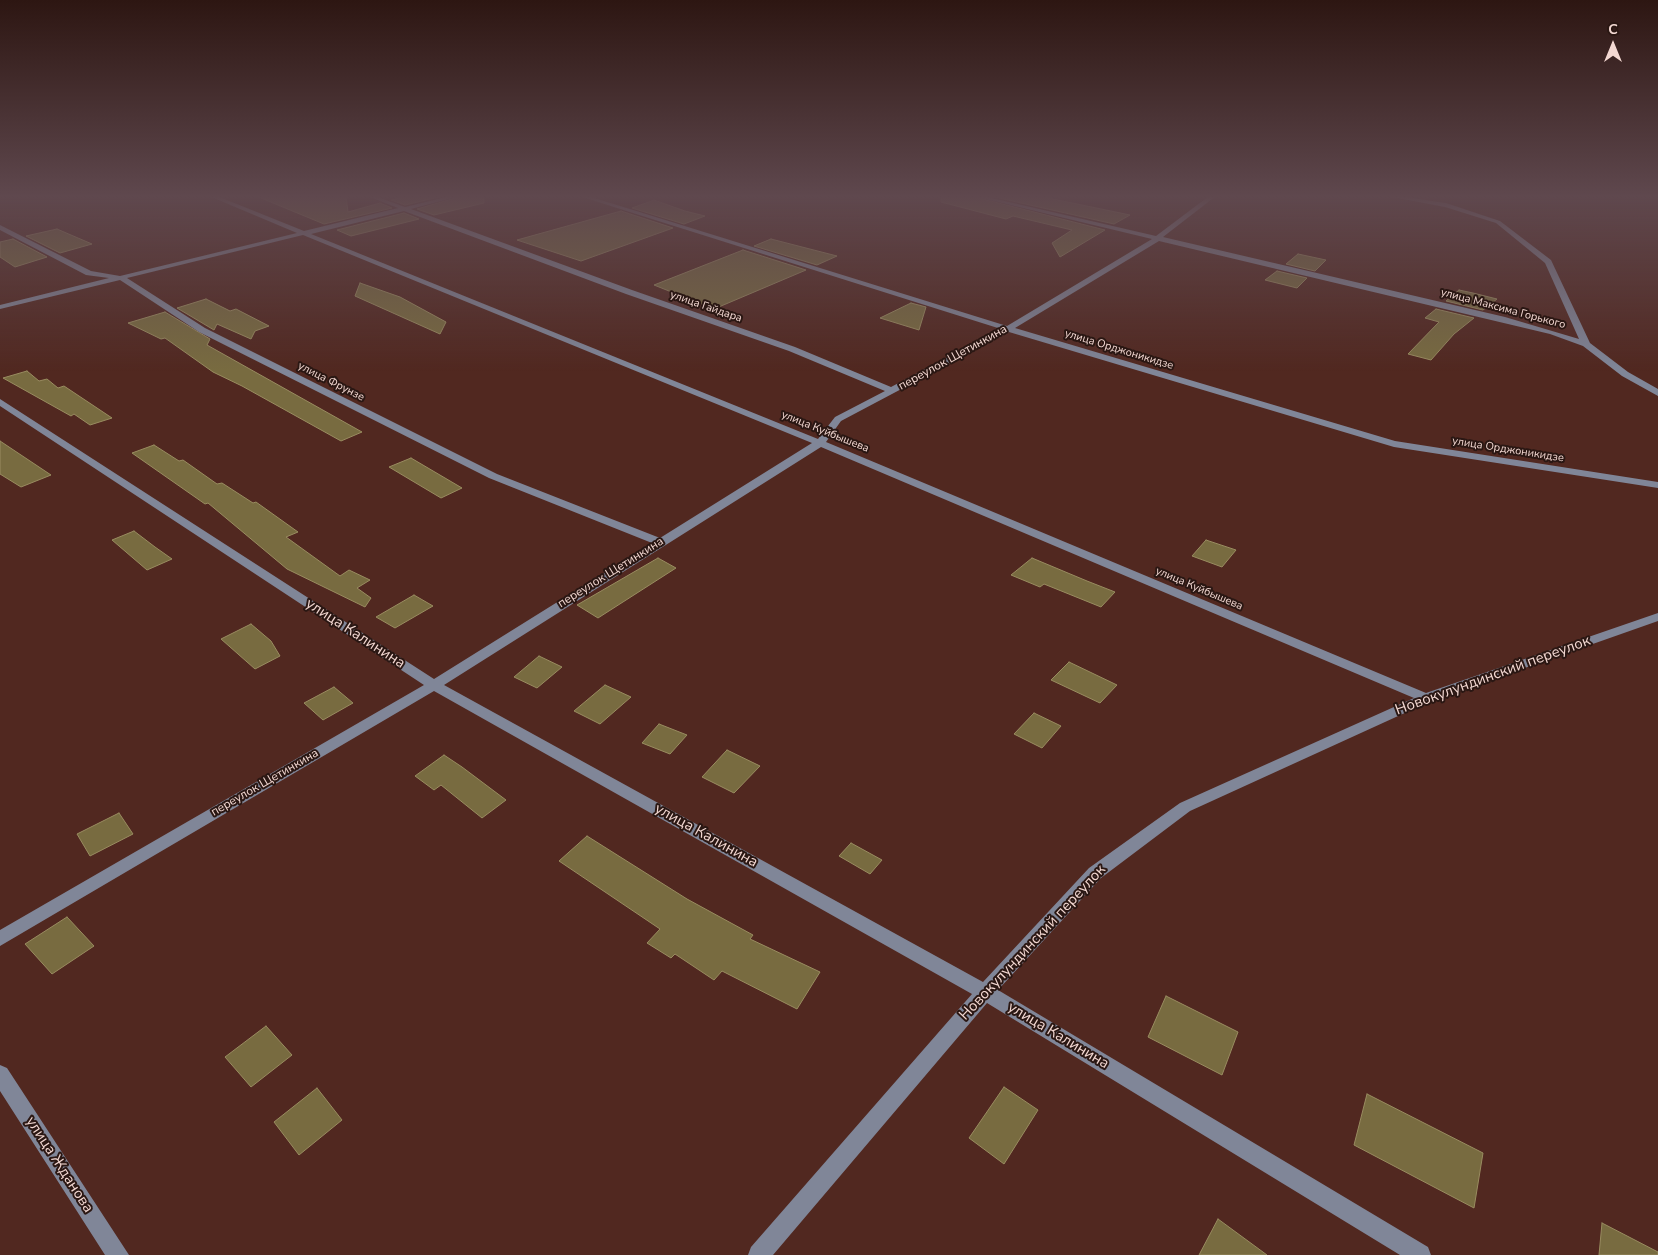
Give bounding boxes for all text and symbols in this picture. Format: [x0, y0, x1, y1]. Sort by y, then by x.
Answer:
north arrow [1588, 20, 1638, 70]
text: С [1608, 20, 1618, 39]
street label: улица Максима Горького [1439, 286, 1567, 332]
street label: улица Гайдара [668, 289, 744, 325]
street label: переулок Щетинкина [896, 322, 1010, 394]
street label: улица Орджоникидзе [1063, 327, 1175, 373]
street label: улица Фрунзе [296, 360, 366, 404]
street label: улица Куйбышева [779, 408, 871, 456]
street label: улица Орджоникидзе [1451, 435, 1565, 465]
street label: переулок Щетинкина [556, 535, 666, 611]
street label: улица Куйбышева [1153, 565, 1245, 613]
street label: улица Калинина [302, 595, 408, 673]
street label: Новокулундинский переулок [1393, 632, 1593, 720]
street label: переулок Щетинкина [209, 746, 321, 820]
street label: улица Калинина [651, 800, 761, 872]
street label: Новокулундинский переулок [956, 861, 1110, 1025]
street label: улица Калинина [1004, 999, 1112, 1073]
street label: улица Жданова [21, 1114, 97, 1216]

